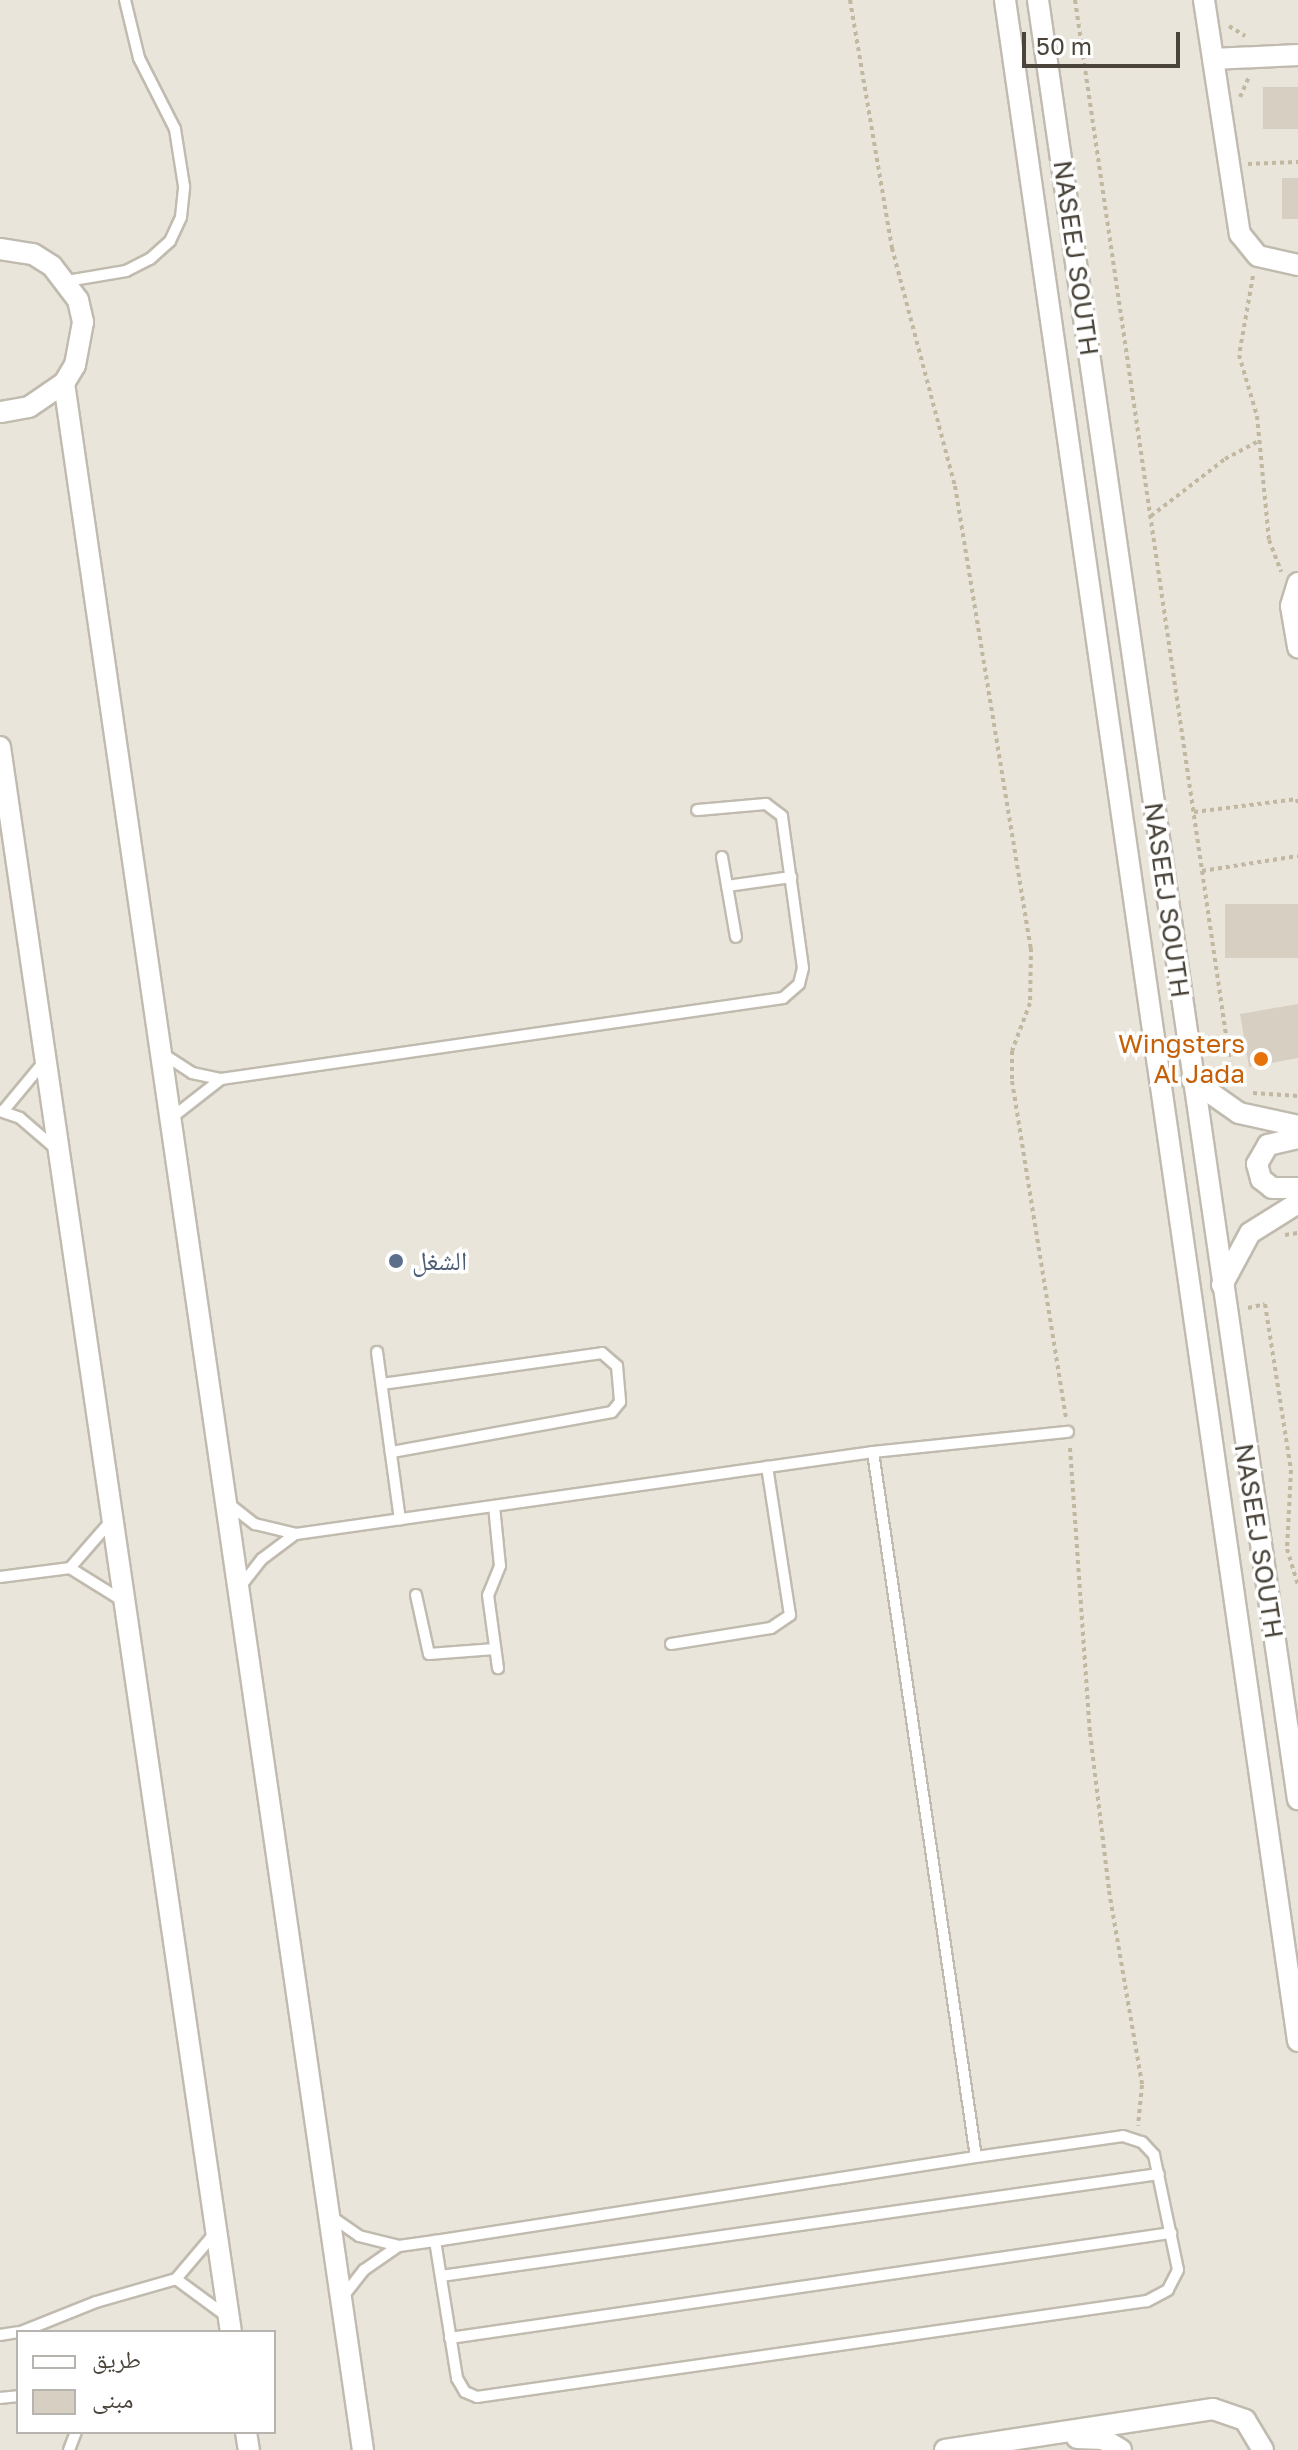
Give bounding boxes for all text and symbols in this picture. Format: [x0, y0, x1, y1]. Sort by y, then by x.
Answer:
scale bar [1026, 16, 1184, 66]
text: 50 m [1036, 31, 1092, 60]
street label: NASEEJ SOUTH [1047, 158, 1105, 358]
street label: NASEEJ SOUTH [1138, 800, 1196, 1000]
place label: Wingsters Al Jada [1118, 1028, 1245, 1090]
marker: Wingsters Al Jada [1252, 1050, 1270, 1068]
place label: الشغل [412, 1245, 467, 1277]
marker: الشغل [387, 1252, 405, 1270]
street label: NASEEJ SOUTH [1228, 1441, 1290, 1641]
legend [16, 2330, 276, 2434]
text: طريق [92, 2344, 141, 2373]
text: مبنى [92, 2384, 133, 2413]

